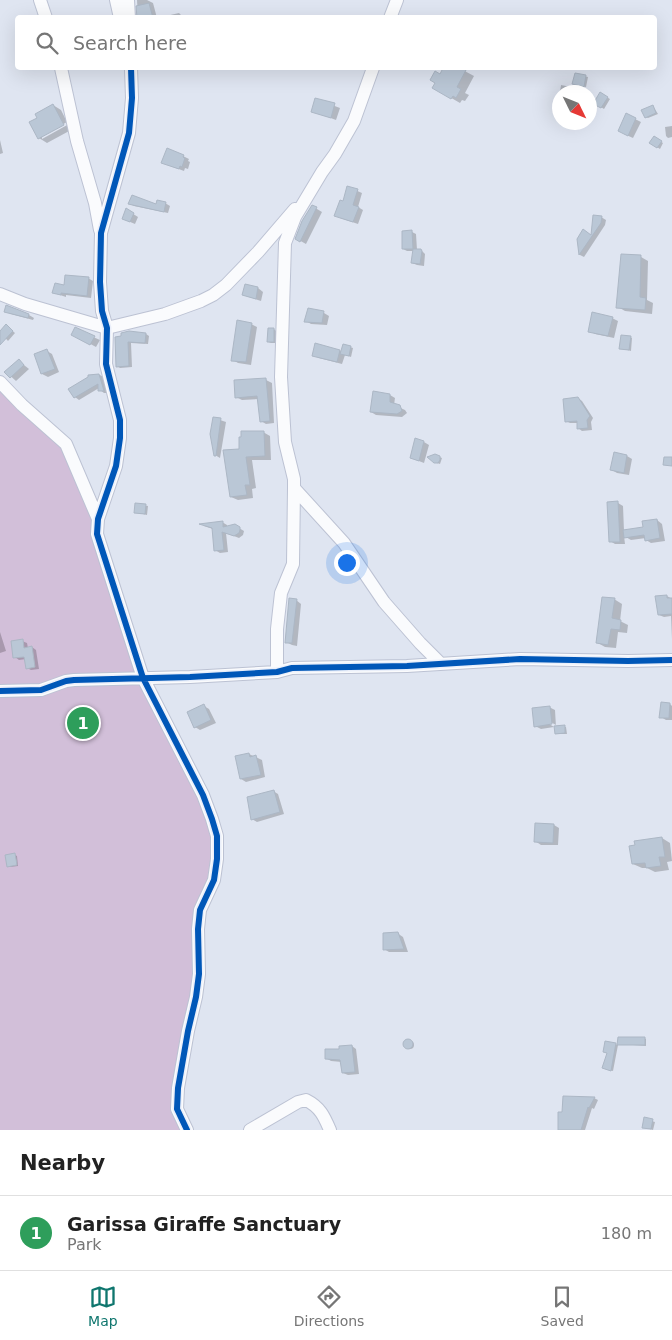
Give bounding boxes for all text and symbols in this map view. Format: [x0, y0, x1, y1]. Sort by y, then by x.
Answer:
search box [15, 15, 657, 70]
icon: search [33, 29, 61, 57]
text: Search here [73, 32, 187, 54]
north arrow [552, 85, 597, 130]
your location [334, 550, 360, 576]
pin: 1 [67, 704, 99, 742]
text: Nearby [20, 1151, 105, 1175]
text: Garissa Giraffe Sanctuary [67, 1213, 341, 1235]
text: 1 [30, 1224, 42, 1243]
text: 180 m [601, 1224, 652, 1243]
text: Park [67, 1235, 102, 1254]
tab: Map [88, 1283, 118, 1329]
tab: Directions [294, 1283, 364, 1329]
tab: Saved [541, 1283, 584, 1329]

